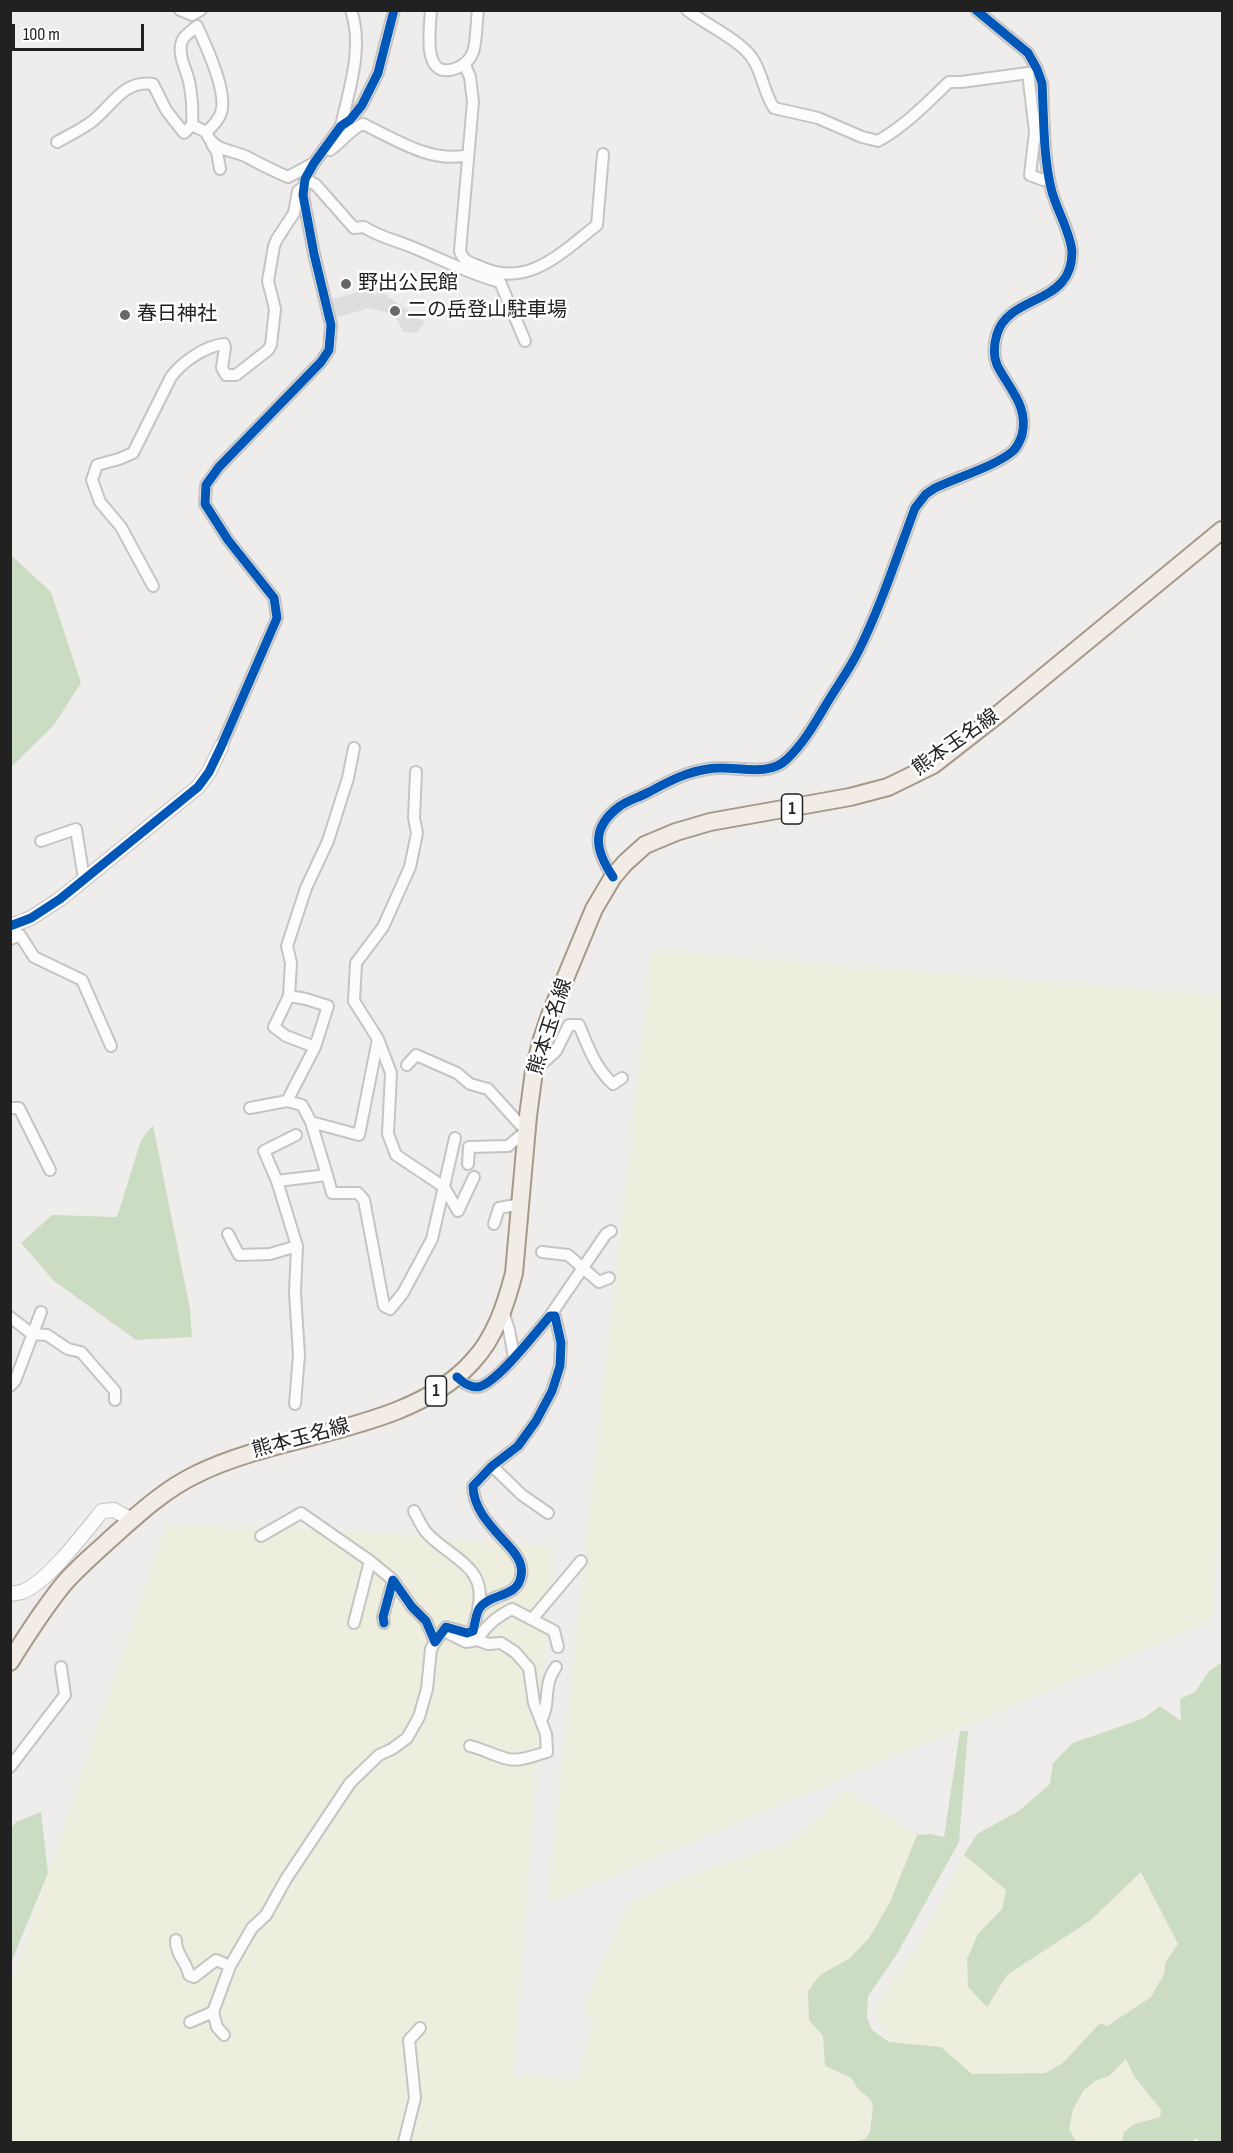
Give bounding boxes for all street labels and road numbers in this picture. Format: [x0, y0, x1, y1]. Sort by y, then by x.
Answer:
street label: 熊本玉名線 [908, 704, 1004, 782]
road number: 1 [782, 794, 802, 824]
street label: 熊本玉名線 [524, 976, 578, 1078]
road number: 1 [426, 1376, 446, 1406]
street label: 熊本玉名線 [250, 1414, 352, 1464]

